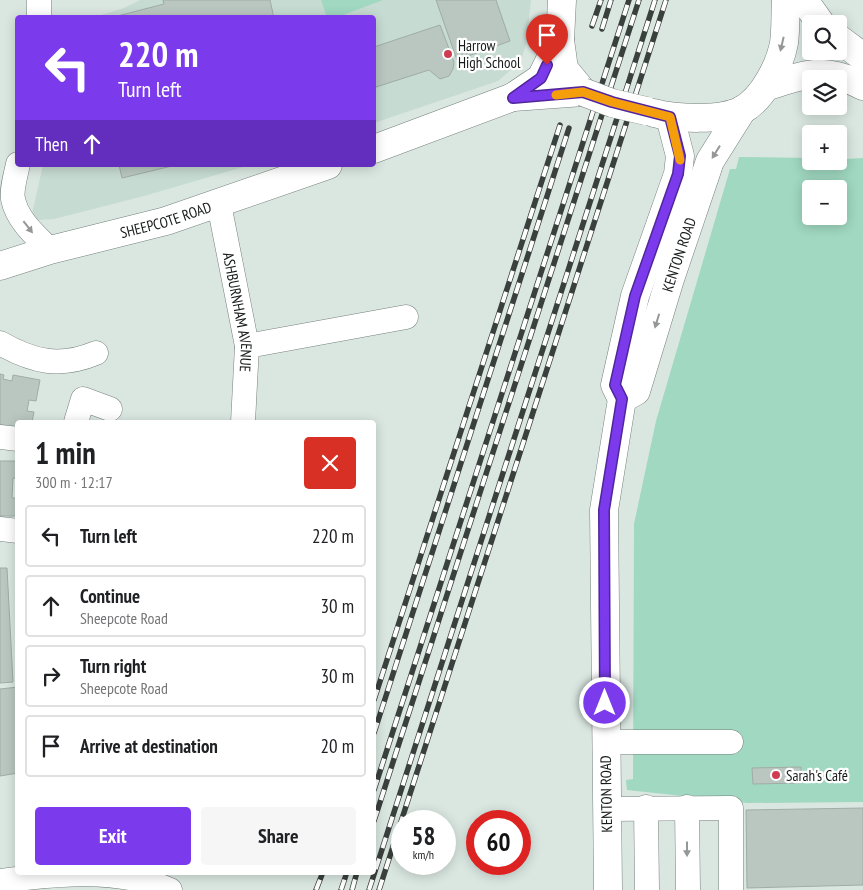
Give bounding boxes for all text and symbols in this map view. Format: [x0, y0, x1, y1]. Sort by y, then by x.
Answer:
pin [526, 14, 568, 65]
map controls [802, 15, 847, 225]
button: search [802, 15, 847, 60]
icon: arrive [533, 21, 561, 49]
text: 220 m [118, 31, 199, 77]
icon: left [35, 35, 100, 100]
place label: Harrow High School [458, 36, 521, 72]
one-way arrow [778, 37, 786, 52]
marker: Harrow High School [442, 48, 454, 60]
button: layers [802, 70, 847, 115]
text: Turn left [118, 75, 182, 103]
button: + [802, 125, 847, 170]
icon: ahead [78, 130, 106, 158]
text: Then [35, 132, 68, 156]
one-way arrow [712, 145, 721, 158]
button: − [802, 180, 847, 225]
street label: SHEEPCOTE ROAD [118, 197, 214, 242]
street label: KENTON ROAD [657, 215, 700, 294]
one-way arrow [22, 220, 33, 233]
street label: ASHBURNHAM AVENUE [219, 250, 257, 372]
one-way arrow [652, 314, 660, 329]
text: 1 min [35, 433, 96, 472]
button: close [304, 437, 356, 489]
text: 300 m · 12:17 [35, 472, 113, 492]
icon: left [37, 522, 65, 550]
text: Turn left [80, 524, 137, 548]
text: 220 m [312, 524, 354, 548]
text: Continue [80, 584, 140, 608]
icon: ahead [37, 592, 65, 620]
text: 30 m [321, 594, 354, 618]
text: Sheepcote Road [80, 608, 168, 628]
text: Turn right [80, 654, 146, 678]
icon: right [37, 662, 65, 690]
text: 30 m [321, 664, 354, 688]
position arrow [578, 676, 630, 728]
text: Sheepcote Road [80, 678, 168, 698]
icon: arrive [37, 732, 65, 760]
text: Arrive at destination [80, 734, 218, 758]
text: 20 m [321, 734, 354, 758]
street label: KENTON ROAD [596, 755, 616, 833]
place label: Sarah's Café [786, 766, 848, 785]
marker: Sarah's Café [770, 769, 782, 781]
button: Exit [35, 807, 191, 865]
button: Share [201, 807, 356, 865]
speed limit sign: 60 [466, 810, 531, 875]
text: 58 [412, 820, 435, 852]
one-way arrow [683, 841, 691, 857]
text: km/h [413, 847, 434, 862]

